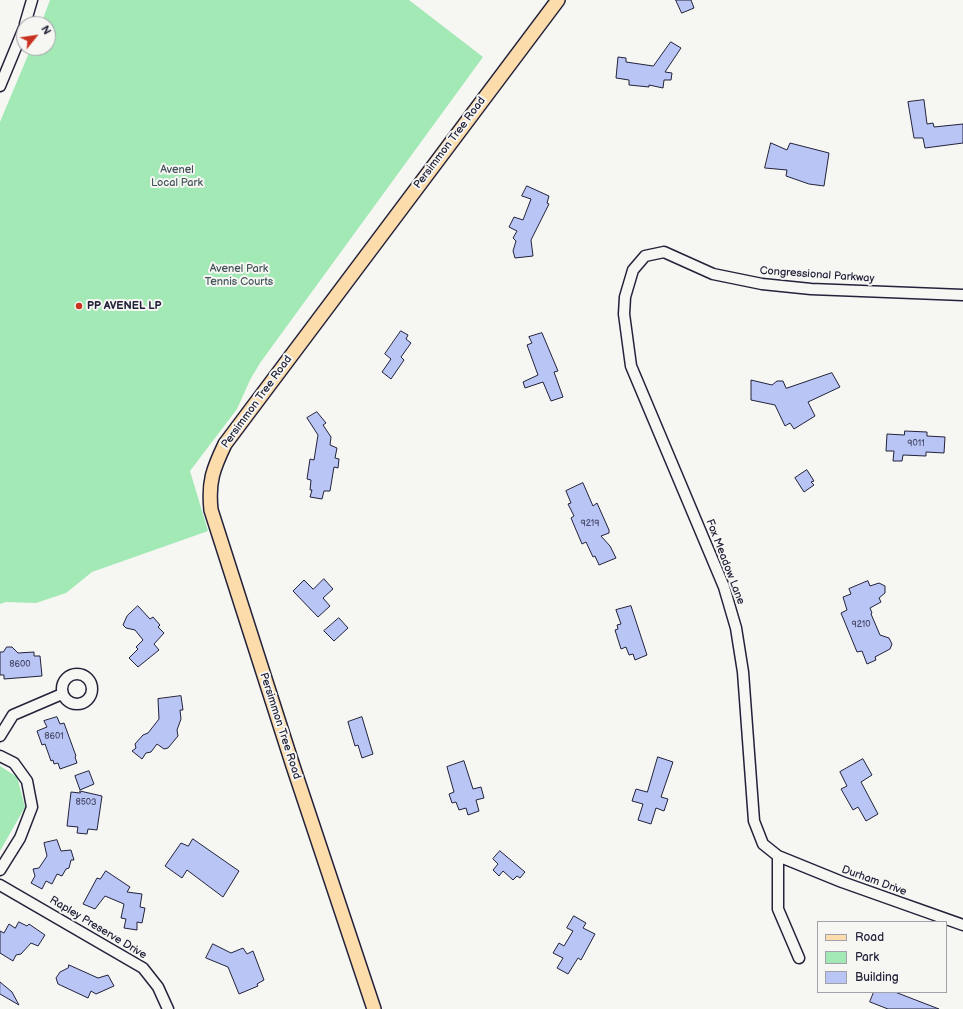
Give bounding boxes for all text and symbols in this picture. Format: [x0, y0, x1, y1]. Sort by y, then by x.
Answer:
north arrow [16, 16, 56, 56]
text: N [38, 23, 54, 37]
street label: Persimmon Tree Road [411, 95, 489, 191]
park label: Avenel Local Park [151, 163, 203, 189]
park label: Avenel Park Tennis Courts [205, 262, 273, 288]
street label: Congressional Parkway [759, 264, 875, 286]
place label: PP AVENEL LP [87, 299, 161, 313]
marker: PP AVENEL LP [74, 301, 84, 311]
street label: Persimmon Tree Road [219, 353, 295, 451]
house number: 9011 [907, 439, 925, 449]
street label: Fox Meadow Lane [703, 517, 747, 607]
house number: 9219 [580, 519, 600, 529]
house number: 9210 [851, 620, 871, 630]
house number: 8600 [9, 660, 31, 670]
street label: Persimmon Tree Road [257, 671, 303, 781]
house number: 8601 [44, 732, 64, 742]
house number: 8503 [75, 798, 97, 808]
street label: Durham Drive [840, 863, 908, 899]
street label: Rapley Preserve Drive [47, 894, 149, 962]
legend [817, 921, 947, 993]
text: Road [855, 930, 884, 945]
text: Park [855, 950, 879, 965]
text: Building [855, 970, 899, 985]

